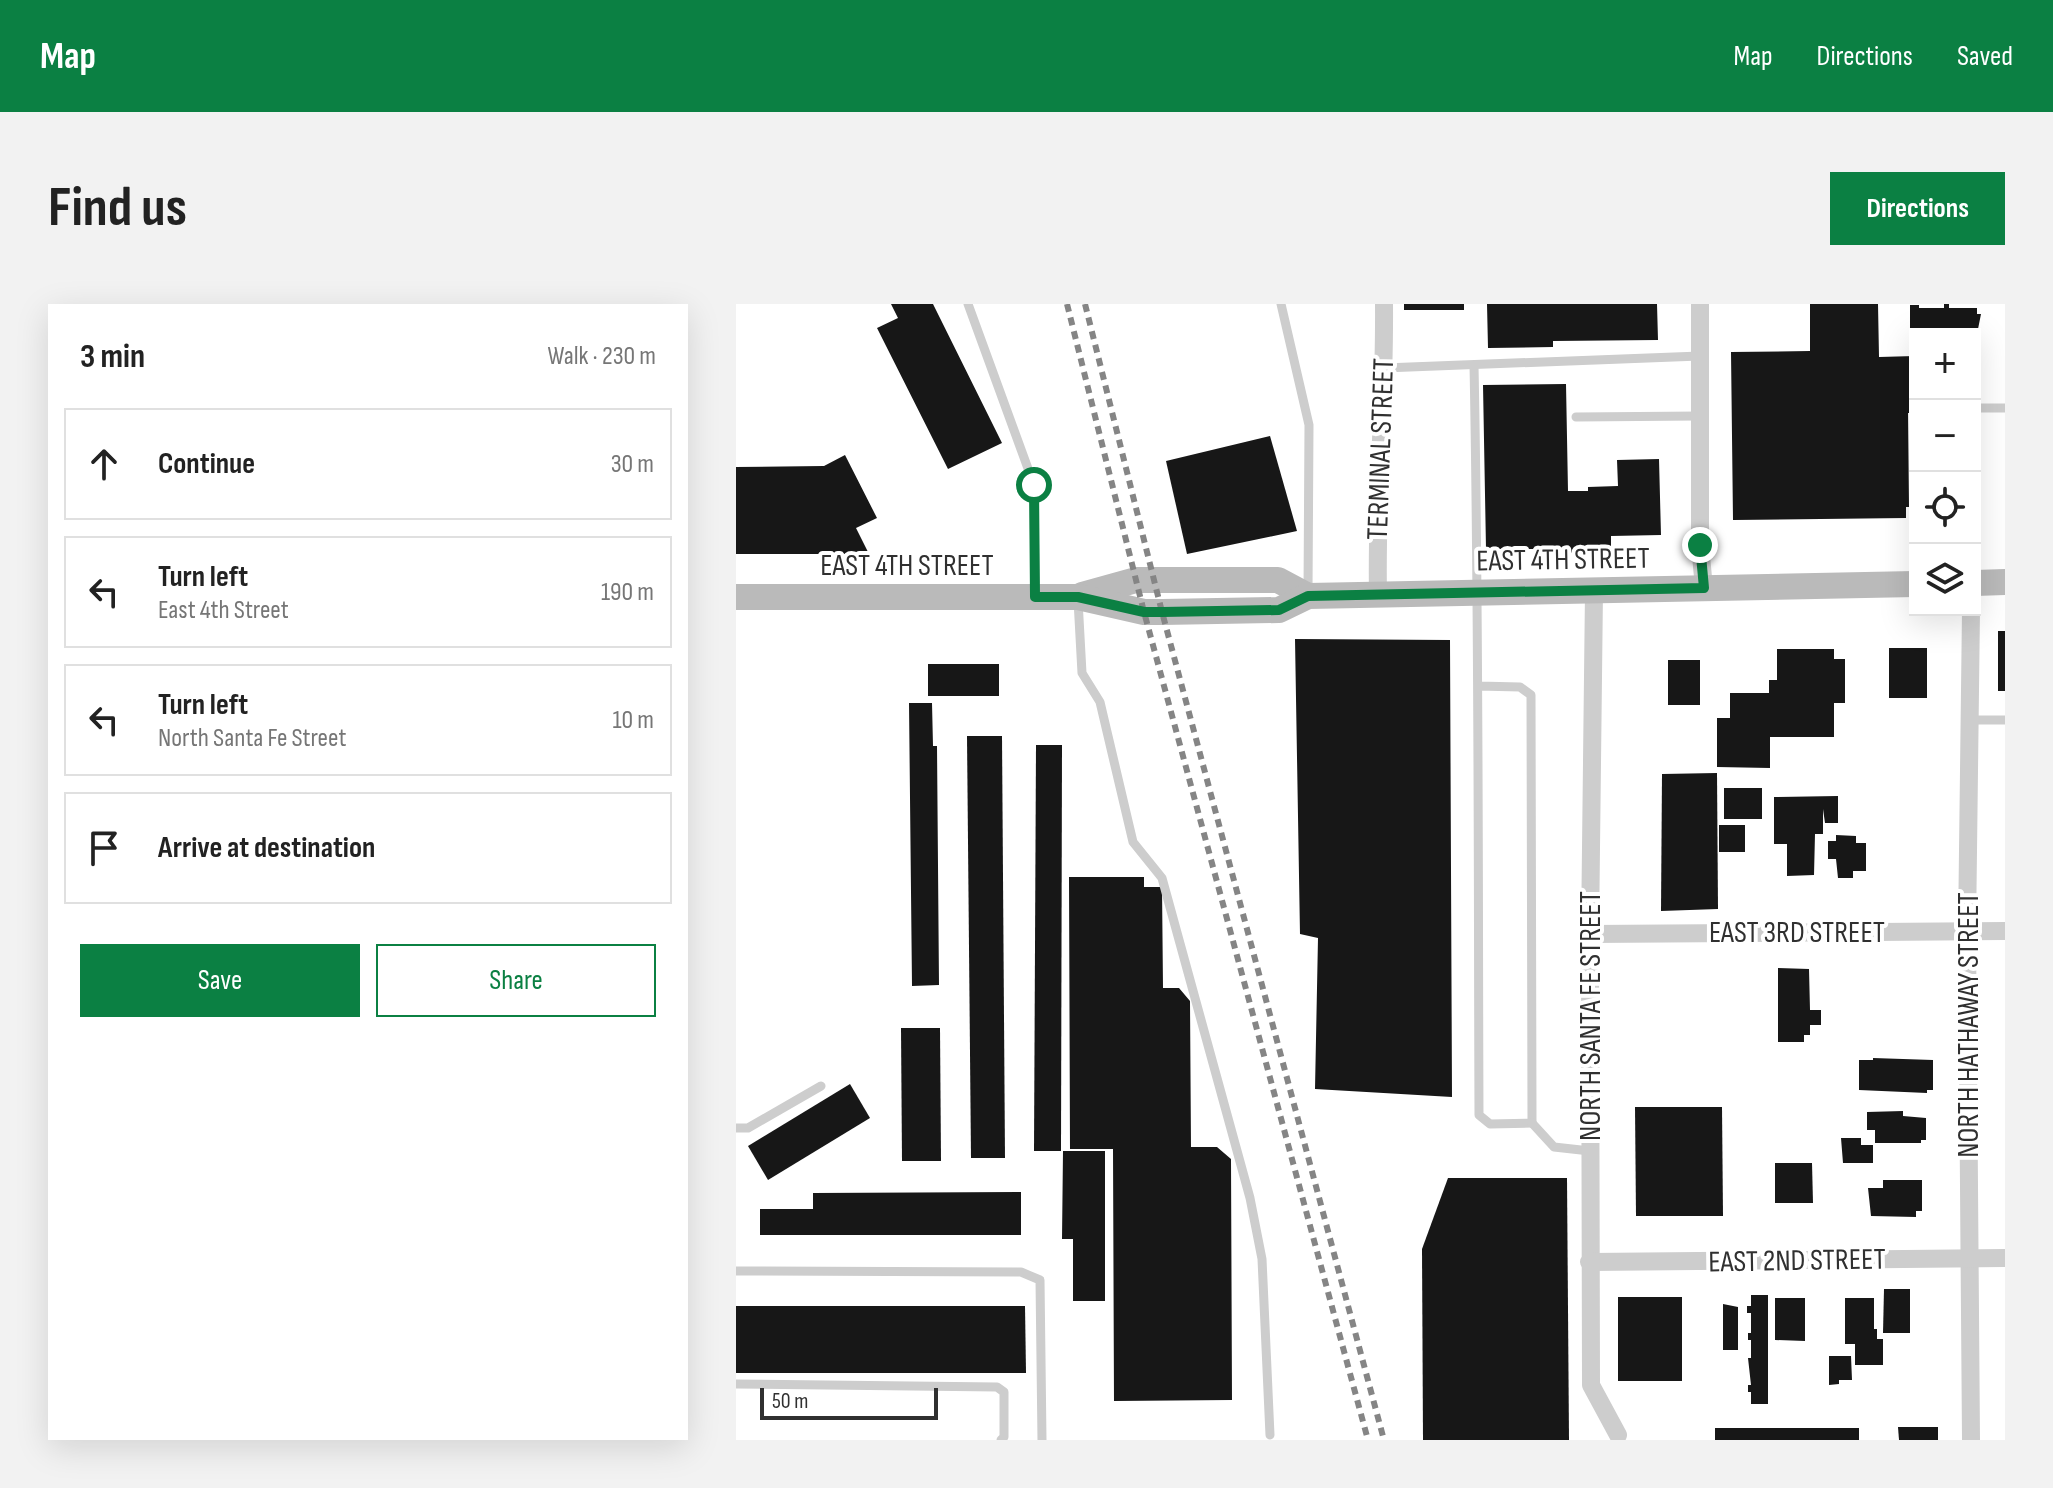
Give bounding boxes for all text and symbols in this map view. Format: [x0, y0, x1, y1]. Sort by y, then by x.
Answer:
text: Map [40, 34, 96, 79]
text: Map [1734, 40, 1773, 73]
text: Directions [1817, 40, 1913, 73]
text: Saved [1957, 40, 2013, 73]
button: Directions [1830, 172, 2005, 245]
text: Find us [48, 175, 187, 242]
map controls [1909, 328, 1981, 616]
button: + [1909, 328, 1981, 400]
text: 3 min [80, 336, 145, 377]
text: Walk · 230 m [547, 341, 656, 372]
street label: TERMINAL STREET [1360, 358, 1402, 541]
button: − [1909, 400, 1981, 472]
icon: ahead [82, 442, 126, 486]
text: Continue [158, 446, 255, 482]
text: 30 m [611, 449, 654, 480]
route start [1016, 467, 1052, 503]
button: locate [1909, 472, 1981, 544]
route end [1682, 527, 1718, 563]
street label: EAST 4TH STREET [1476, 540, 1650, 580]
button: layers [1909, 544, 1981, 616]
street label: EAST 4TH STREET [820, 548, 994, 584]
text: Turn left [158, 559, 248, 595]
icon: left [82, 570, 126, 614]
text: 190 m [601, 577, 654, 608]
text: East 4th Street [158, 595, 289, 626]
text: Turn left [158, 687, 248, 723]
icon: left [82, 698, 126, 742]
text: 10 m [612, 705, 654, 736]
text: North Santa Fe Street [158, 723, 346, 754]
icon: arrive [82, 826, 126, 870]
text: Arrive at destination [158, 830, 375, 866]
street label: NORTH SANTA FE STREET [1573, 891, 1609, 1141]
street label: NORTH HATHAWAY STREET [1951, 892, 1987, 1158]
street label: EAST 3RD STREET [1709, 915, 1885, 951]
button: Save [80, 944, 360, 1017]
button: Share [376, 944, 656, 1017]
street label: EAST 2ND STREET [1708, 1241, 1886, 1281]
scale bar [760, 1384, 938, 1420]
text: 50 m [772, 1388, 808, 1415]

